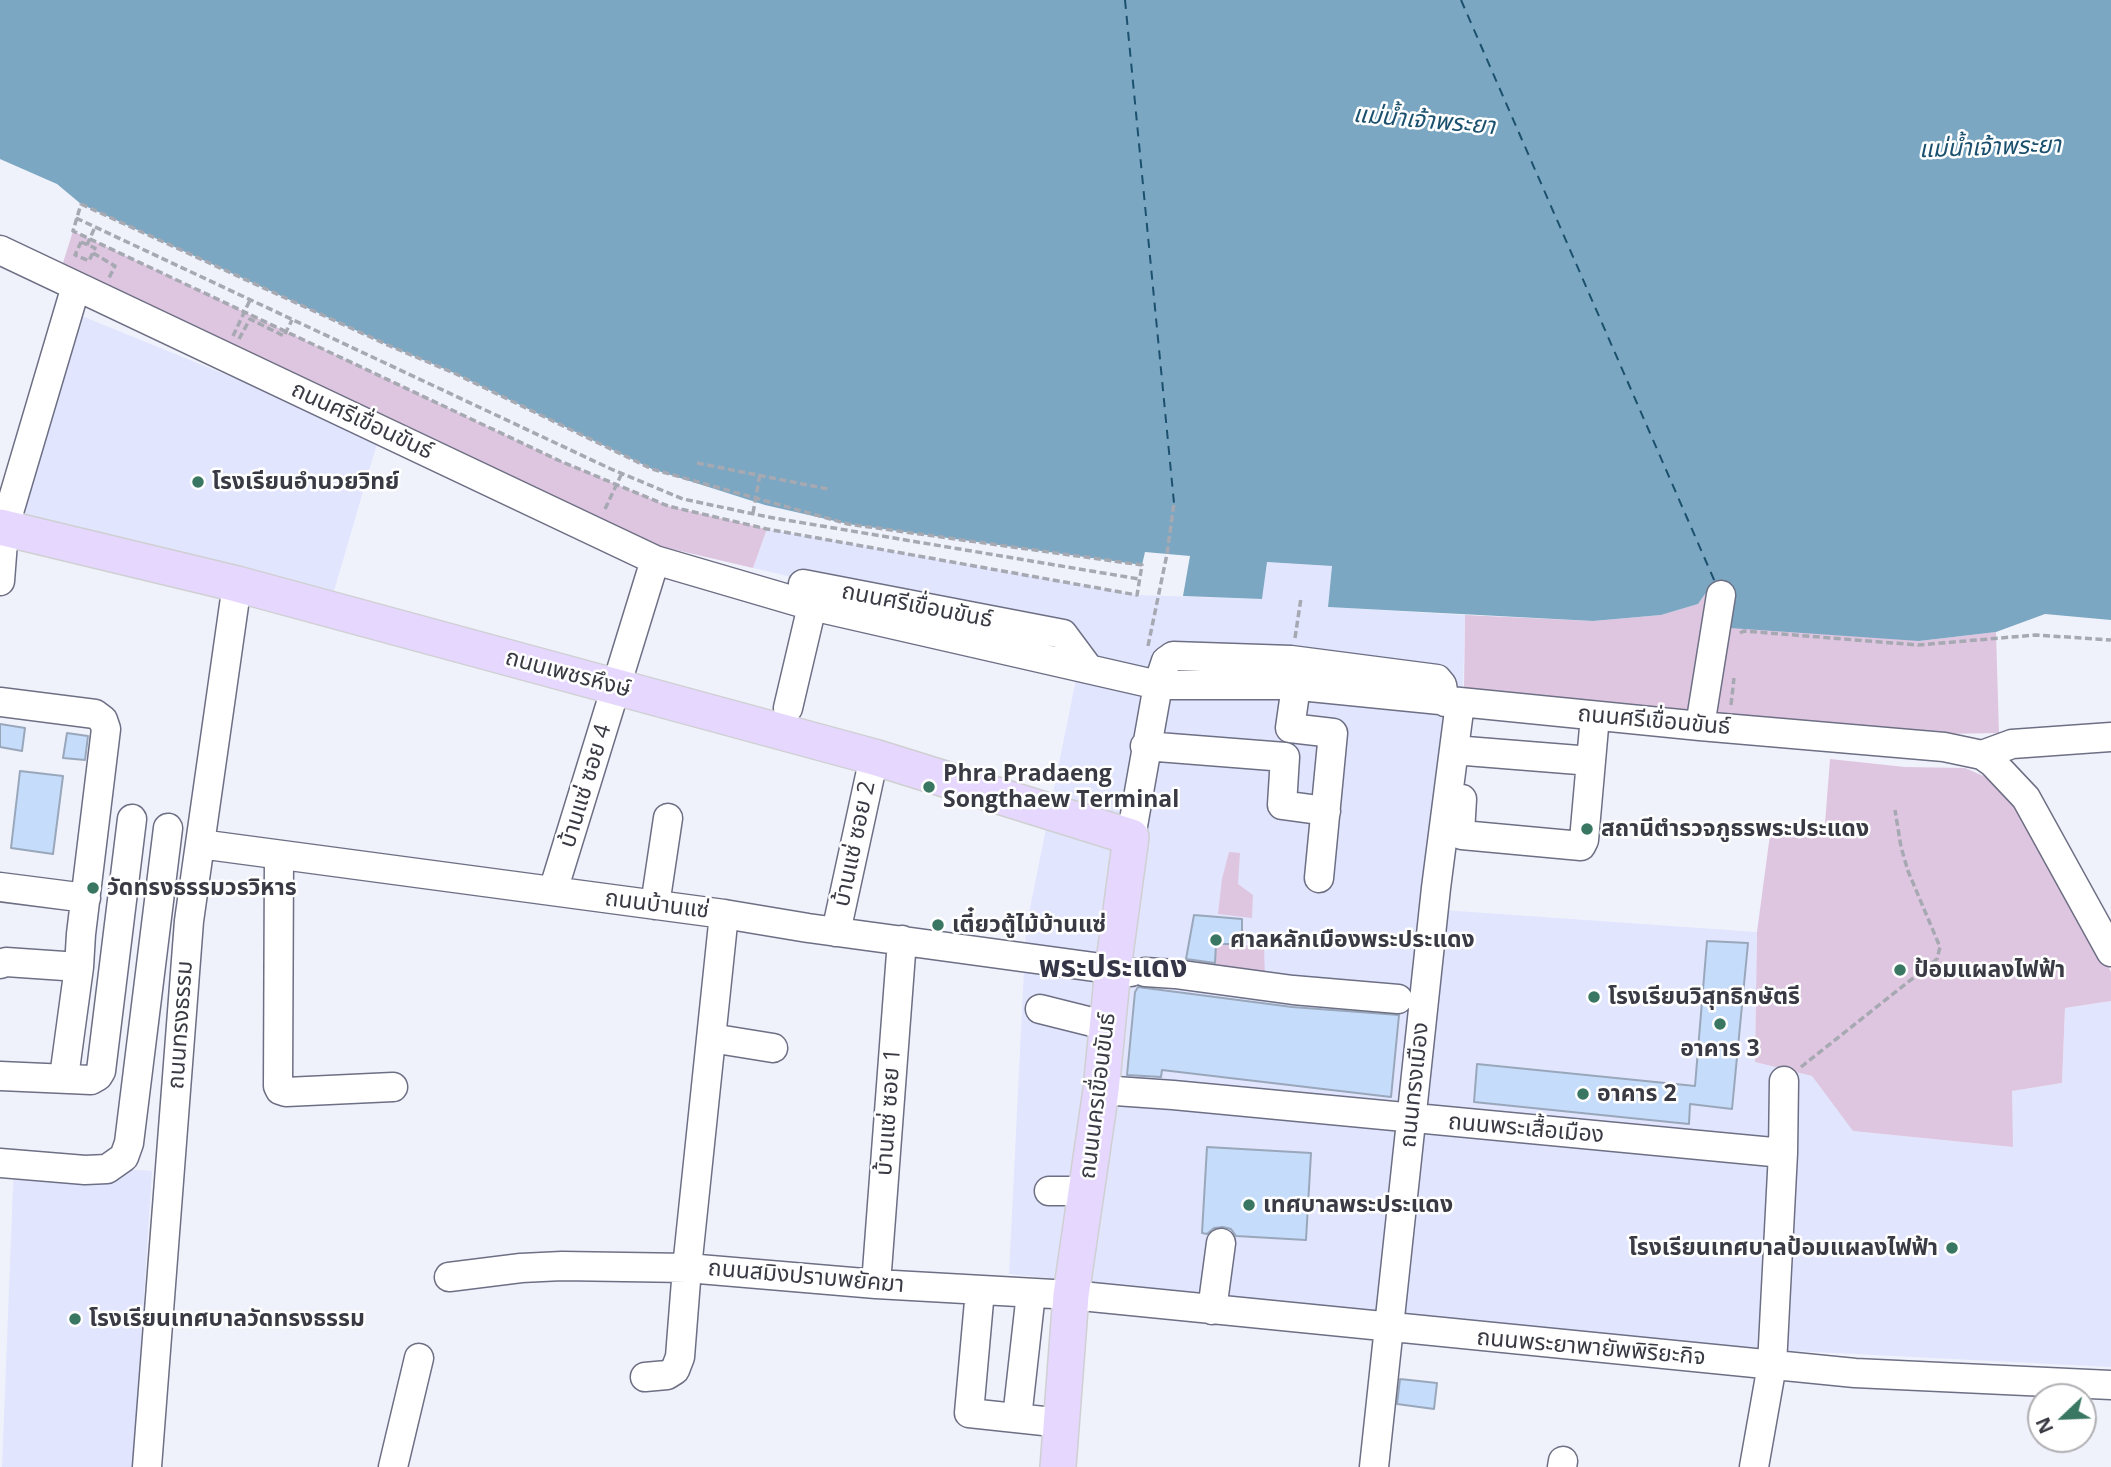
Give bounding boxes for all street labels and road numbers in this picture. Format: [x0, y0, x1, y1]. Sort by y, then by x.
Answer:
street label: ถนนศรีเขื่อนขันธ์ [287, 376, 437, 466]
street label: ถนนศรีเขื่อนขันธ์ [839, 578, 995, 634]
street label: ถนนเพชรหึงษ์ [502, 644, 634, 704]
street label: ถนนศรีเขื่อนขันธ์ [1576, 701, 1732, 741]
street label: บ้านแซ่ ซอย 4 [554, 721, 618, 851]
street label: บ้านแซ่ ซอย 2 [828, 779, 882, 909]
street label: ถนนบ้านแซ่ [603, 885, 711, 925]
street label: ถนนทรงธรรม [163, 960, 199, 1090]
street label: ถนนนครเขื่อนขันธ์ [1074, 1011, 1122, 1181]
street label: ถนนทรงเมือง [1395, 1021, 1435, 1149]
street label: บ้านแซ่ ซอย 1 [871, 1047, 907, 1177]
street label: ถนนพระเสื้อเมือง [1447, 1108, 1605, 1150]
street label: ถนนสมิงปราบพยัคฆา [707, 1255, 905, 1299]
street label: ถนนพระยาพายัพพิริยะกิจ [1475, 1324, 1707, 1372]

